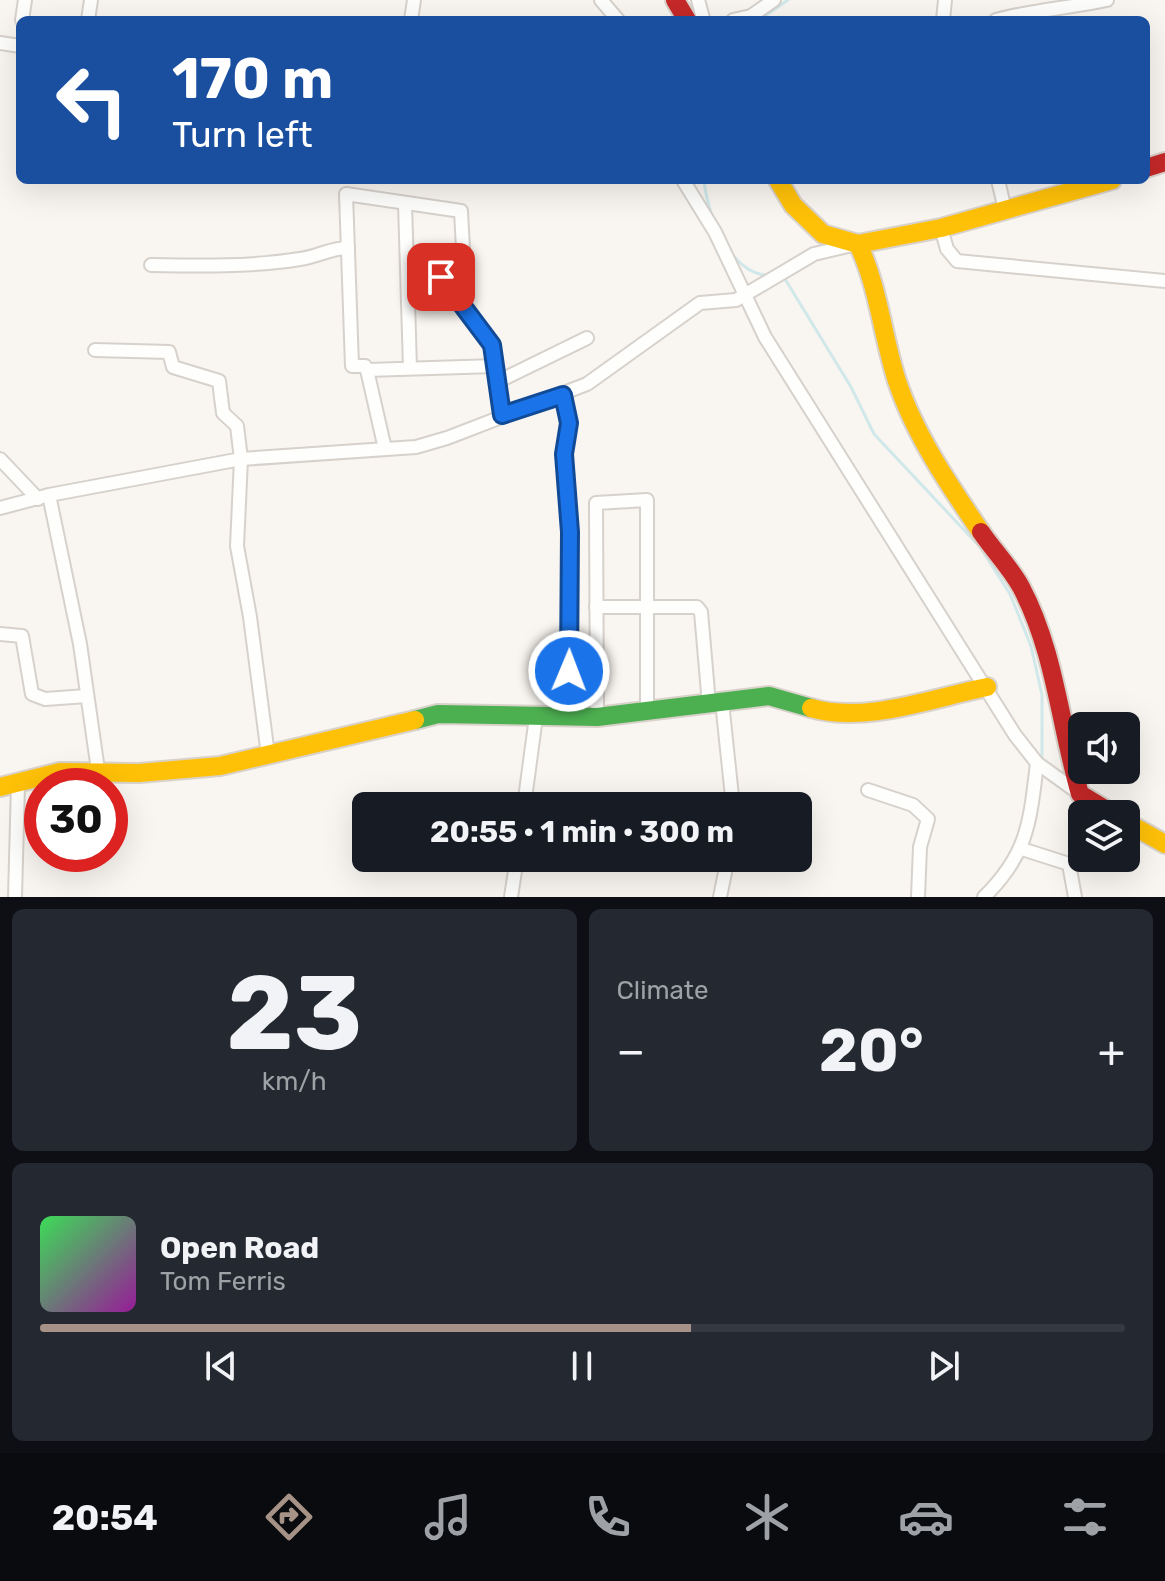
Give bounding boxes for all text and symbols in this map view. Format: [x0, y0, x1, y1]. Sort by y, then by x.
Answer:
text: 170 m [172, 46, 333, 112]
icon: left [40, 48, 144, 152]
text: Turn left [172, 113, 313, 156]
pin [407, 243, 475, 311]
icon: arrive [419, 255, 463, 299]
position arrow [527, 629, 611, 713]
map controls [1068, 712, 1140, 872]
button: sound [1068, 712, 1140, 784]
speed limit sign: 30 [24, 768, 128, 872]
button: layers [1068, 800, 1140, 872]
text: 20:55 · 1 min · 300 m [430, 814, 734, 850]
text: 23 [226, 952, 362, 1075]
text: Climate [617, 975, 709, 1006]
text: 20° [819, 1015, 924, 1086]
text: − [617, 1025, 645, 1077]
text: + [1098, 1025, 1125, 1077]
text: km/h [262, 1066, 327, 1097]
text: Open Road [160, 1230, 319, 1266]
text: Tom Ferris [160, 1266, 286, 1297]
icon: previous [199, 1344, 243, 1388]
icon: pause [560, 1344, 604, 1388]
icon: next [922, 1344, 966, 1388]
icon: directions [261, 1489, 317, 1545]
icon: music [420, 1489, 476, 1545]
icon: phone [580, 1489, 636, 1545]
icon: climate [739, 1489, 795, 1545]
icon: car [898, 1489, 954, 1545]
icon: filters [1057, 1489, 1113, 1545]
text: 20:54 [52, 1496, 158, 1539]

